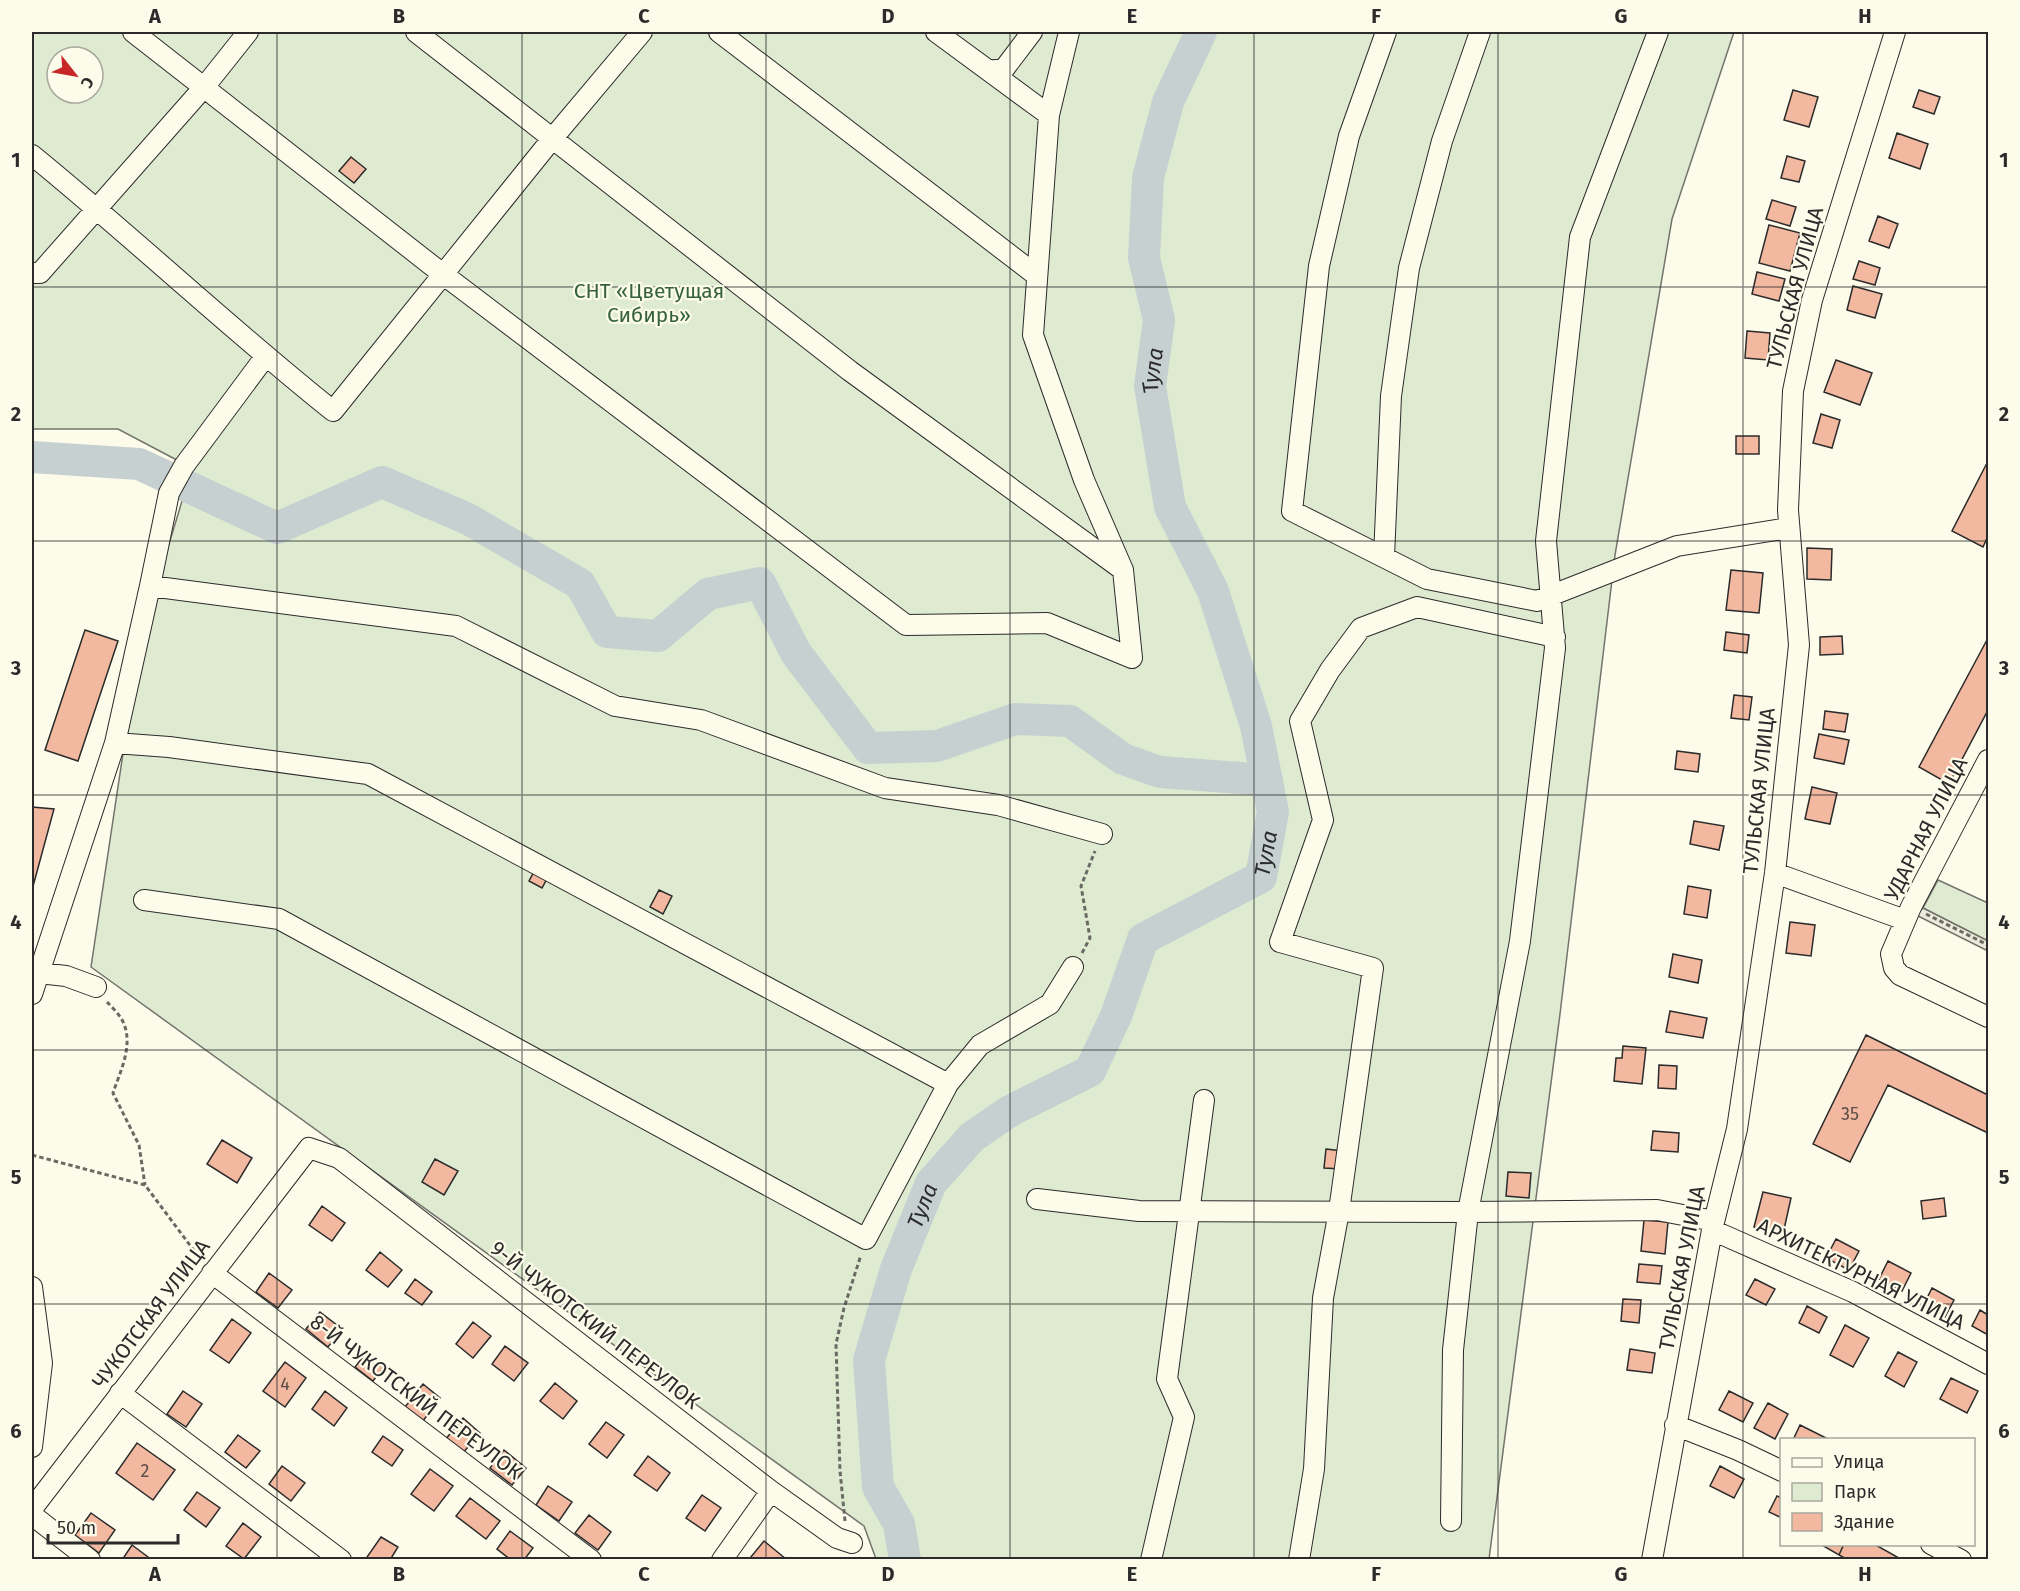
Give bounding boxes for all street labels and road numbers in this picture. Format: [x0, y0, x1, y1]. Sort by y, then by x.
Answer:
street label: ТУЛЬСКАЯ УЛИЦА [1761, 204, 1829, 372]
street label: ТУЛЬСКАЯ УЛИЦА [1737, 707, 1781, 875]
street label: УДАРНАЯ УЛИЦА [1879, 753, 1973, 905]
street label: ТУЛЬСКАЯ УЛИЦА [1653, 1183, 1711, 1353]
street label: АРХИТЕКТУРНАЯ УЛИЦА [1753, 1212, 1969, 1336]
street label: ЧУКОТСКАЯ УЛИЦА [87, 1234, 215, 1394]
street label: 9-Й ЧУКОТСКИЙ ПЕРЕУЛОК [485, 1235, 705, 1415]
street label: 8-Й ЧУКОТСКИЙ ПЕРЕУЛОК [305, 1309, 528, 1486]

